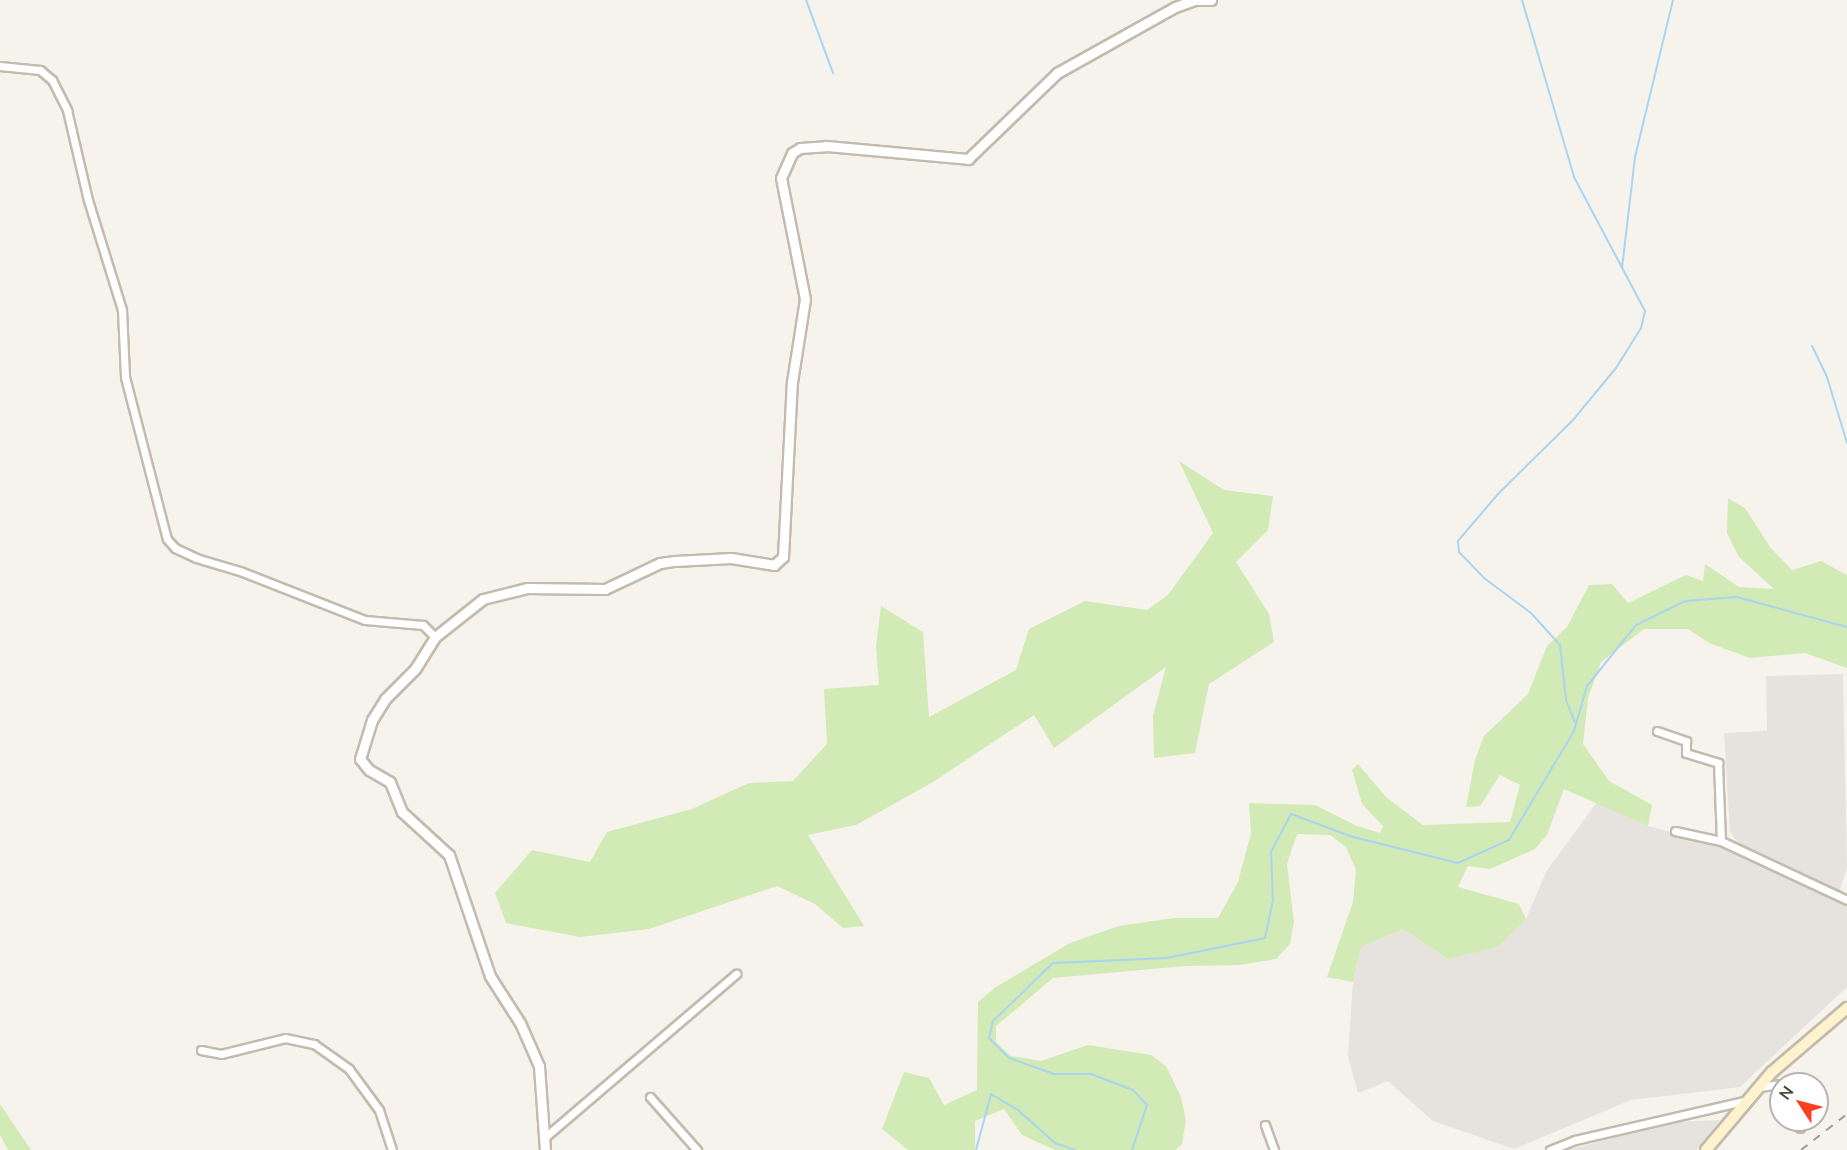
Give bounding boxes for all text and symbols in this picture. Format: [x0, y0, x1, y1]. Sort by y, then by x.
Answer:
north arrow [1769, 1072, 1829, 1132]
text: N [1774, 1082, 1798, 1103]

